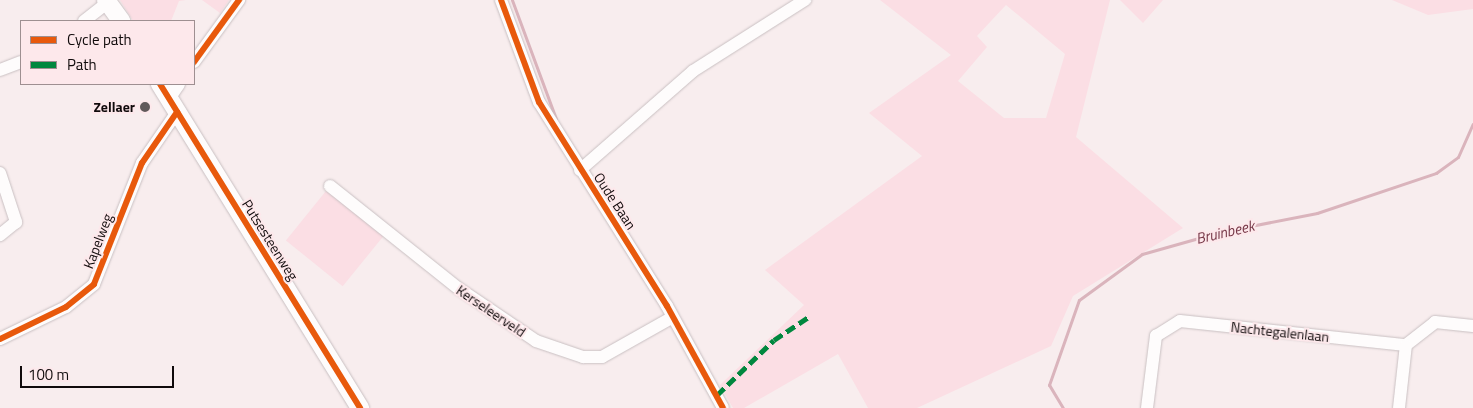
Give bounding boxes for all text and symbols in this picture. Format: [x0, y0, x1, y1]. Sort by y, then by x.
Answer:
legend [20, 20, 195, 85]
text: Cycle path [67, 28, 132, 51]
text: Path [67, 53, 97, 76]
place label: Zellaer [93, 99, 135, 115]
marker: Zellaer [139, 101, 151, 113]
street label: Oude Baan [590, 169, 640, 233]
street label: Putsesteenweg [238, 196, 302, 284]
street label: Kapelweg [80, 211, 116, 271]
water label: Bruinbeek [1194, 217, 1256, 247]
street label: Kerseleerveld [453, 282, 529, 340]
street label: Nachtegalenlaan [1230, 318, 1330, 346]
scale bar [22, 356, 176, 388]
text: 100 m [28, 363, 69, 386]

